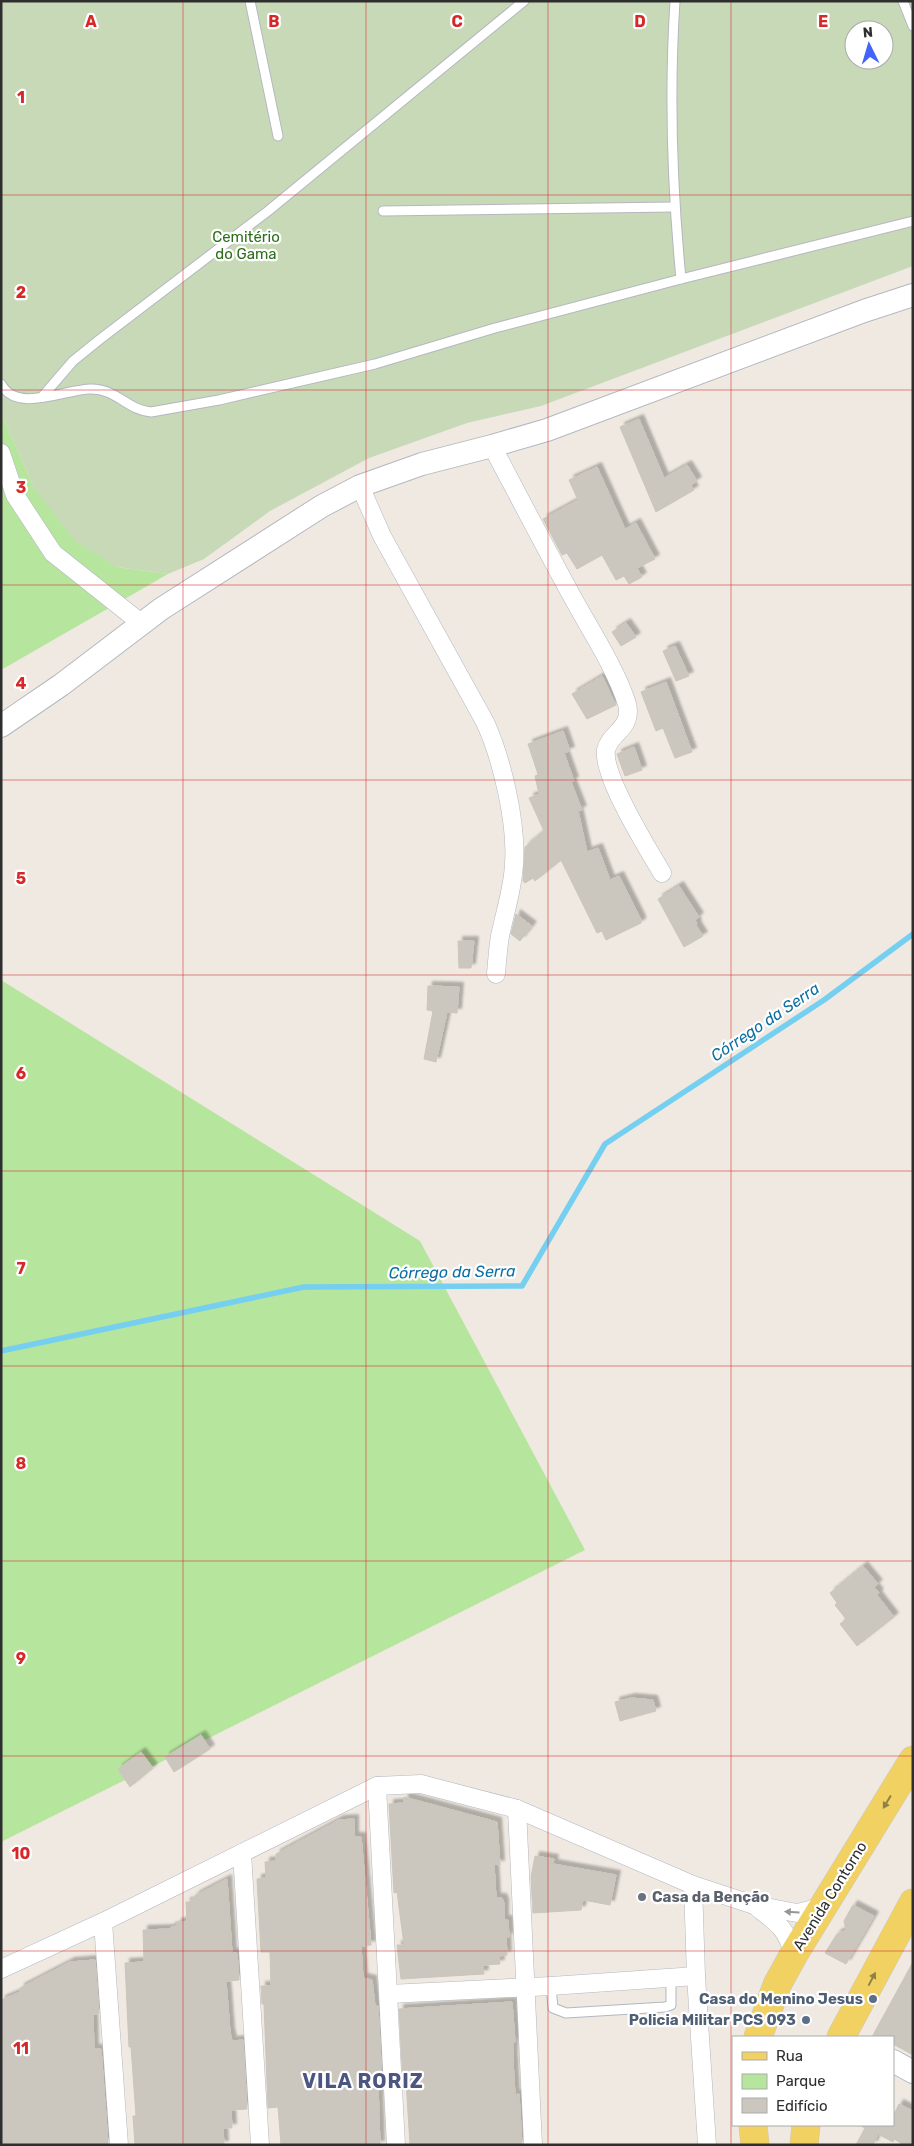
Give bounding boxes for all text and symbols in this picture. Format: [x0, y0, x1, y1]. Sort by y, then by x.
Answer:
text: A [85, 12, 97, 31]
text: B [268, 12, 280, 31]
text: C [451, 12, 463, 31]
text: D [634, 12, 646, 31]
text: E [818, 12, 828, 31]
north arrow [844, 20, 894, 70]
text: N [862, 24, 874, 41]
text: 1 [17, 88, 25, 107]
park label: Cemitério do Gama [212, 228, 280, 263]
text: 2 [16, 283, 26, 302]
text: 3 [16, 478, 26, 497]
text: 4 [16, 674, 27, 693]
text: 5 [16, 869, 26, 888]
water label: Córrego da Serra [707, 979, 823, 1065]
text: 6 [16, 1064, 26, 1083]
text: 7 [16, 1259, 26, 1278]
water label: Córrego da Serra [388, 1261, 516, 1283]
text: 8 [16, 1454, 27, 1473]
text: 9 [16, 1649, 26, 1668]
one-way arrow [883, 1795, 892, 1808]
street label: Avenida Contorno [789, 1838, 871, 1954]
text: 10 [12, 1844, 31, 1863]
place label: Casa da Benção [652, 1888, 769, 1906]
marker: Casa da Benção [636, 1891, 648, 1903]
one-way arrow [783, 1907, 799, 1915]
one-way arrow [868, 1972, 877, 1985]
place label: Casa do Menino Jesus [699, 1990, 863, 2008]
marker: Casa do Menino Jesus [867, 1993, 879, 2005]
place label: Policia Militar PCS 093 [629, 2011, 796, 2029]
marker: Policia Militar PCS 093 [800, 2014, 812, 2026]
legend [732, 2036, 894, 2126]
text: 11 [13, 2039, 29, 2058]
text: Rua [776, 2047, 803, 2065]
district label: VILA RORIZ [302, 2069, 424, 2093]
text: Parque [776, 2072, 826, 2090]
text: Edifício [776, 2097, 828, 2115]

